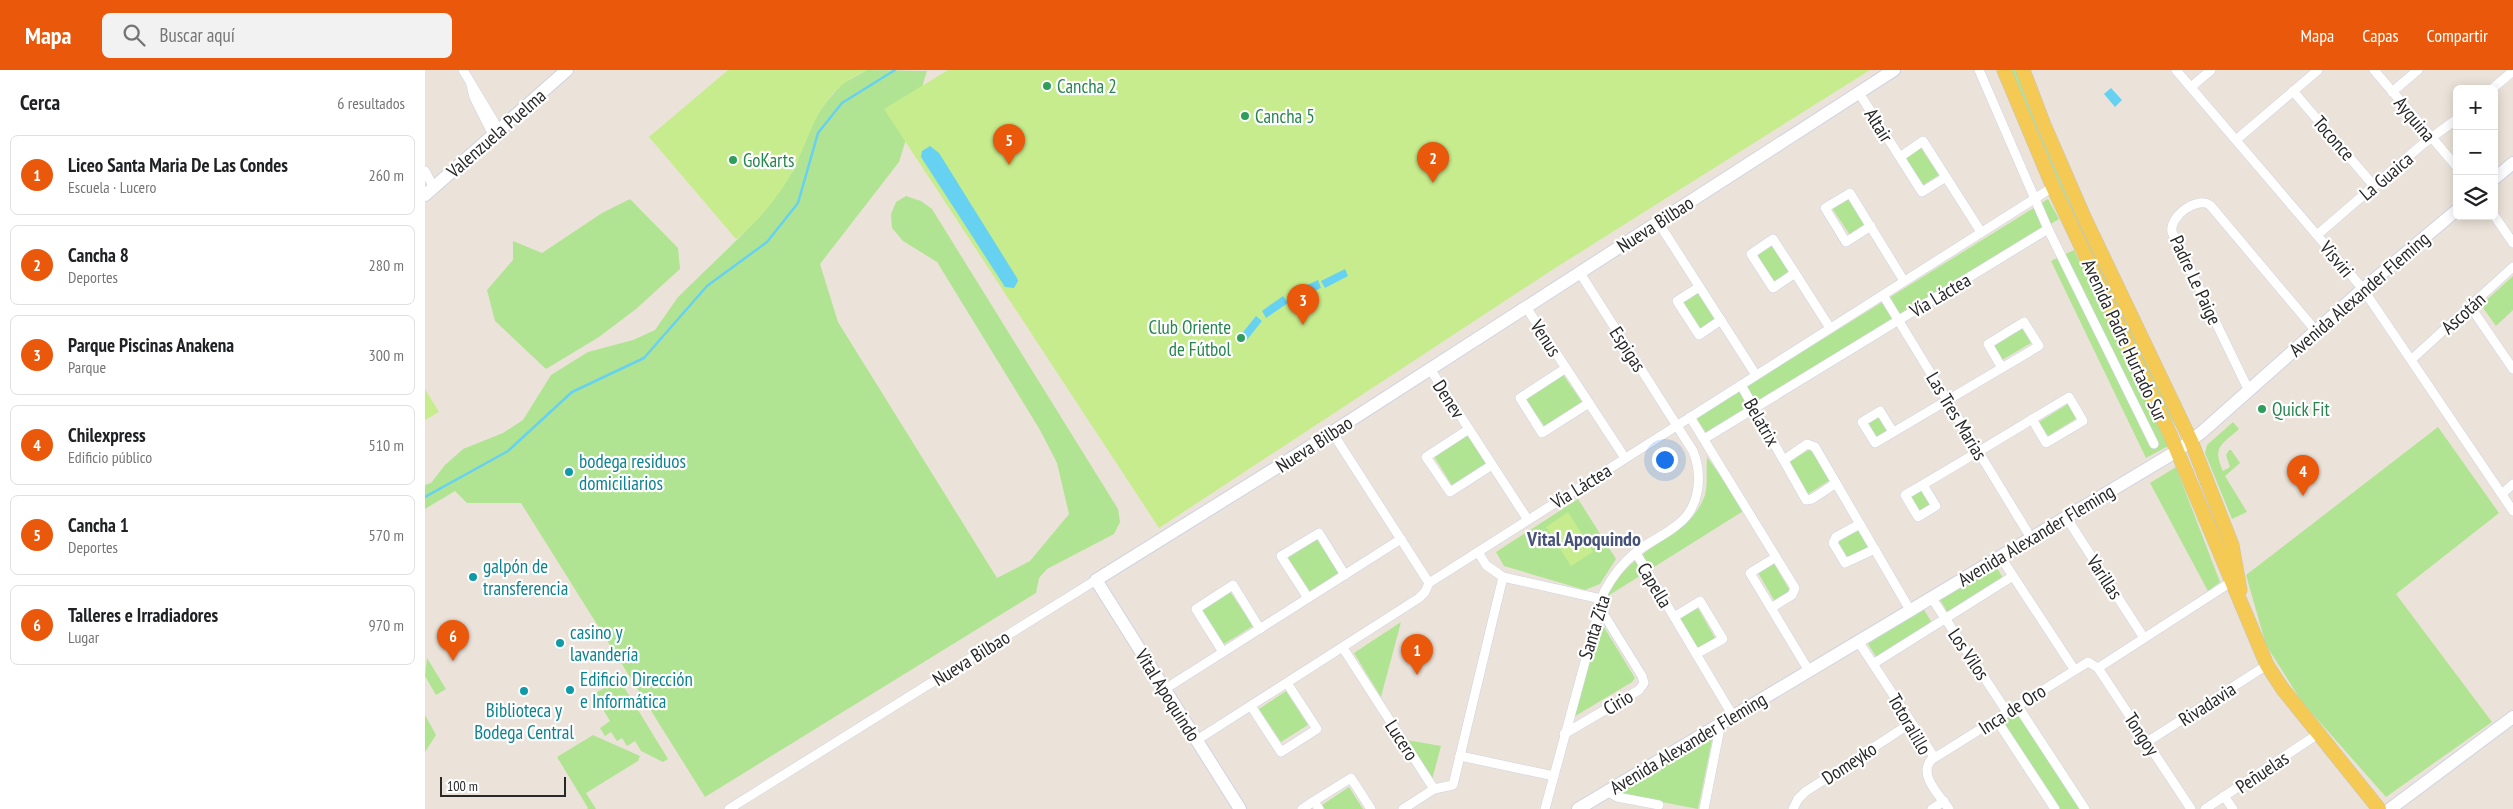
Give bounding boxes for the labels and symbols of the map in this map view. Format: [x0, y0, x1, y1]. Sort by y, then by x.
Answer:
place label: Cancha 2 [1057, 74, 1117, 98]
marker: Cancha 2 [1041, 80, 1053, 92]
street label: Valenzuela Puelma [441, 83, 551, 183]
street label: Ayquina [2389, 91, 2441, 147]
place label: Cancha 5 [1255, 104, 1315, 128]
street label: Altair [1859, 104, 1899, 147]
marker: Cancha 5 [1239, 110, 1251, 122]
street label: Toconce [2308, 110, 2360, 166]
pin: 5 [993, 124, 1025, 165]
pin: 2 [1417, 142, 1449, 183]
street label: La Guaica [2354, 147, 2418, 205]
place label: GoKarts [743, 148, 794, 172]
marker: GoKarts [727, 154, 739, 166]
street label: Nueva Bilbao [1612, 190, 1698, 258]
street label: Avenida Alexander Fleming [2284, 226, 2434, 362]
street label: Padre Le Paige [2165, 232, 2227, 329]
street label: Visviri [2314, 235, 2359, 282]
street label: Avenida Padre Hurtado Sur [2077, 255, 2173, 425]
street label: Vía Láctea [1904, 268, 1975, 323]
pin: 3 [1287, 284, 1319, 325]
street label: Ascotán [2436, 287, 2490, 339]
street label: Venus [1525, 314, 1567, 361]
place label: Club Oriente de Fútbol [1148, 315, 1232, 361]
street label: Espigas [1605, 322, 1651, 376]
marker: Club Oriente de Fútbol [1235, 332, 1247, 344]
street label: Las Tres Marias [1921, 368, 1993, 464]
street label: Denev [1428, 375, 1471, 423]
street label: Belatrix [1739, 394, 1785, 450]
place label: Quick Fit [2272, 397, 2330, 421]
marker: Quick Fit [2256, 403, 2268, 415]
street label: Nueva Bilbao [1271, 410, 1357, 478]
your location [1652, 447, 1678, 473]
place label: bodega residuos domiciliarios [579, 449, 686, 495]
pin: 4 [2287, 455, 2319, 496]
street label: Vía Láctea [1546, 458, 1616, 514]
marker: bodega residuos domiciliarios [563, 466, 575, 478]
street label: Avenida Alexander Fleming [1953, 479, 2119, 591]
district label: Vital Apoquindo [1526, 526, 1641, 552]
street label: Varillas [2081, 550, 2128, 604]
place label: galpón de transferencia [483, 554, 568, 600]
street label: Capella [1632, 558, 1678, 612]
marker: galpón de transferencia [467, 571, 479, 583]
street label: Santa Zita [1573, 592, 1615, 662]
pin: 6 [437, 620, 469, 661]
place label: casino y lavandería [570, 620, 638, 666]
street label: Los Vilos [1943, 624, 1995, 684]
street label: Nueva Bilbao [928, 625, 1014, 691]
pin: 1 [1401, 634, 1433, 675]
marker: casino y lavandería [554, 637, 566, 649]
street label: Vital Apoquindo [1130, 643, 1206, 746]
place label: Edificio Dirección e Informática [580, 667, 693, 713]
street label: Rivadavia [2174, 677, 2240, 731]
street label: Inca de Oro [1974, 678, 2050, 740]
marker: Edificio Dirección e Informática [564, 684, 576, 696]
street label: Cirio [1599, 684, 1637, 720]
marker: Biblioteca y Bodega Central [518, 685, 530, 697]
street label: Avenida Alexander Fleming [1605, 687, 1771, 799]
street label: Totoralillo [1883, 689, 1937, 759]
place label: Biblioteca y Bodega Central [474, 698, 574, 744]
street label: Tongoy [2119, 708, 2165, 761]
street label: Lucero [1380, 715, 1424, 765]
street label: Domeyko [1817, 736, 1881, 790]
street label: Peñuelas [2231, 746, 2293, 798]
scale bar [440, 774, 566, 797]

